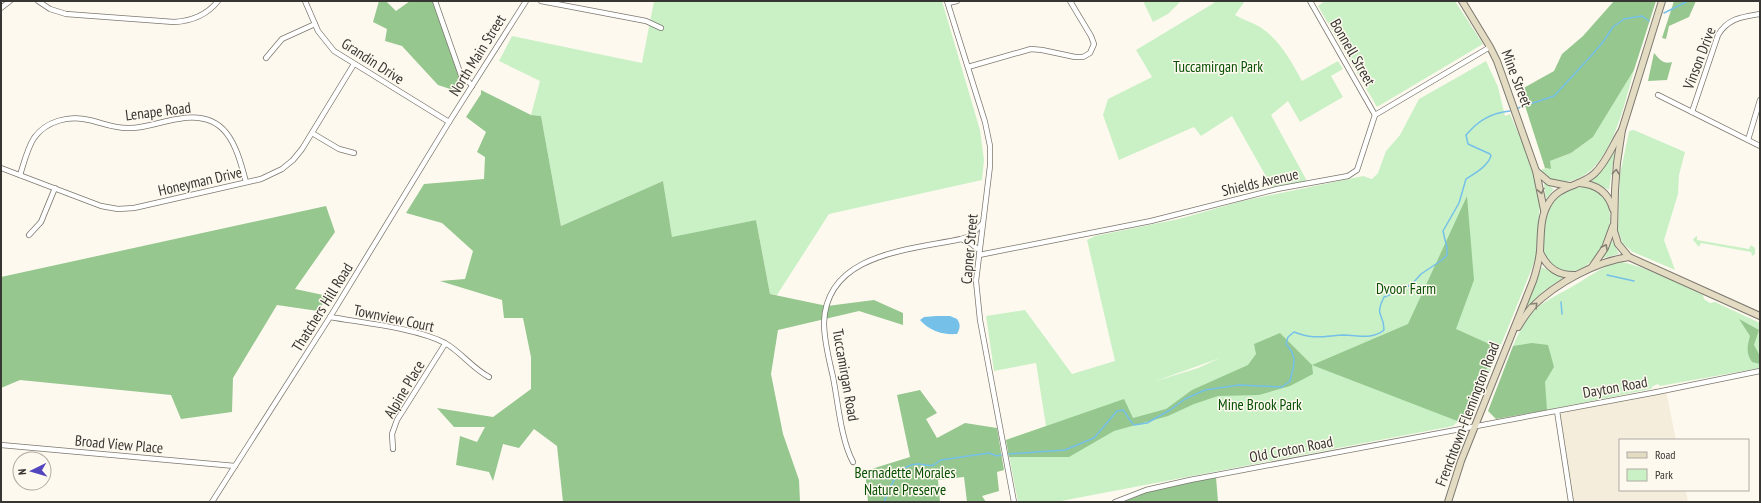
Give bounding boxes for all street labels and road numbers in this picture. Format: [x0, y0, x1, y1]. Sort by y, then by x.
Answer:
street label: North Main Street [444, 11, 510, 99]
street label: Bonnell Street [1326, 15, 1380, 89]
street label: Vinson Drive [1678, 24, 1720, 93]
street label: Grandin Drive [338, 34, 408, 88]
street label: Mine Street [1497, 47, 1537, 109]
street label: Lenape Road [124, 98, 192, 124]
street label: Honeyman Drive [156, 162, 244, 200]
street label: Shields Avenue [1220, 164, 1300, 200]
street label: Capner Street [956, 213, 982, 285]
street label: Thatchers Hill Road [287, 259, 357, 355]
street label: Townview Court [352, 300, 436, 336]
street label: Tuccamirgan Road [829, 327, 863, 423]
street label: Frenchtown-Flemington Road [1431, 339, 1503, 489]
street label: Alpine Place [379, 357, 429, 421]
street label: Dayton Road [1581, 372, 1649, 402]
street label: Broad View Place [74, 431, 164, 457]
street label: Old Croton Road [1248, 432, 1334, 466]

